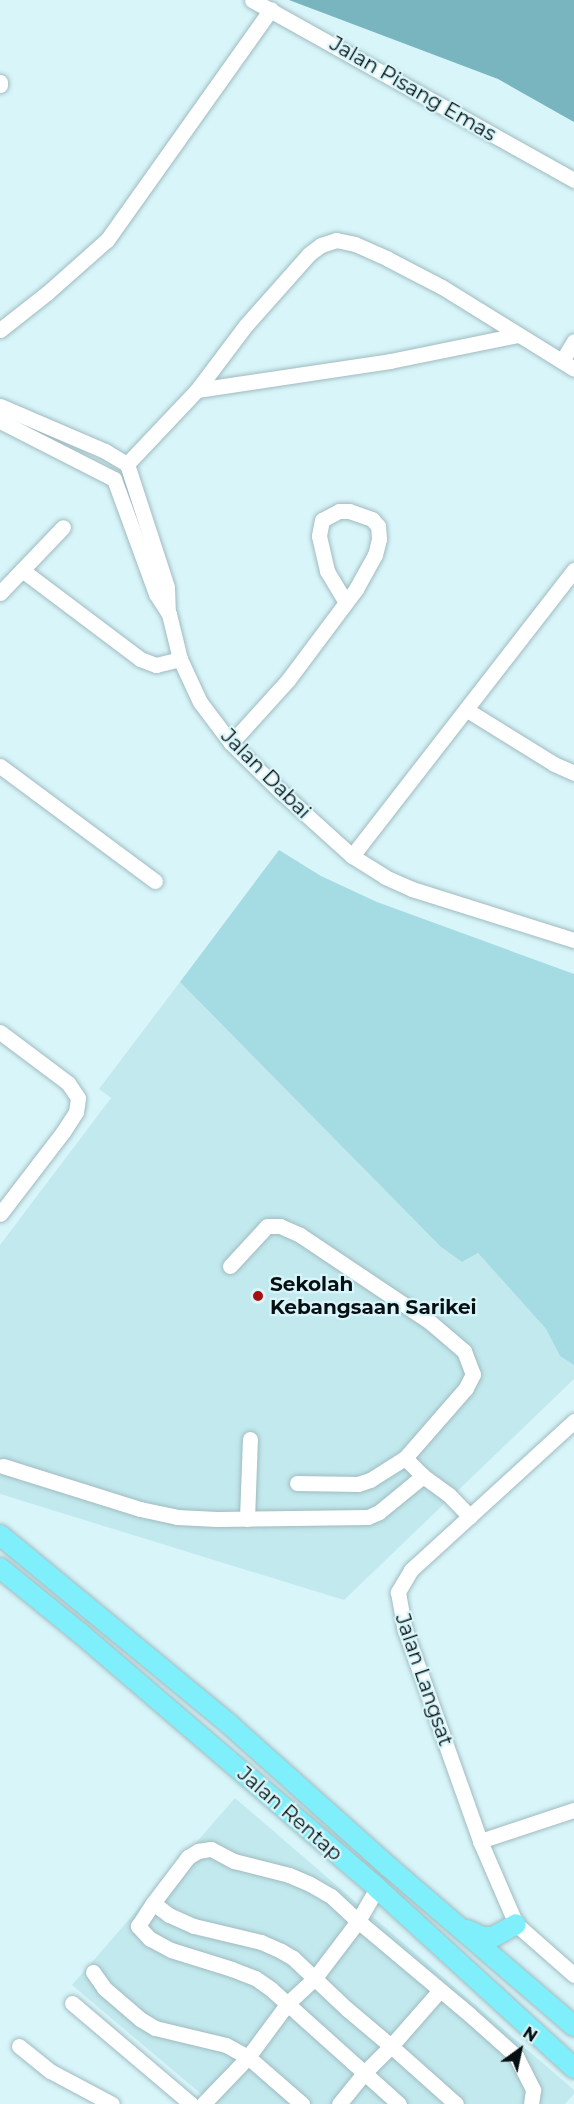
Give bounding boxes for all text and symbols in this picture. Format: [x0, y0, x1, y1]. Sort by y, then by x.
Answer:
street label: Jalan Pisang Emas [326, 32, 500, 146]
street label: Jalan Dabai [216, 724, 316, 824]
place label: Sekolah Kebangsaan Sarikei [270, 1272, 477, 1319]
marker: Sekolah Kebangsaan Sarikei [251, 1289, 265, 1303]
street label: Jalan Langsat [390, 1611, 458, 1749]
street label: Jalan Rentap [233, 1762, 347, 1866]
north arrow [490, 2020, 550, 2080]
text: N [519, 2023, 541, 2046]

